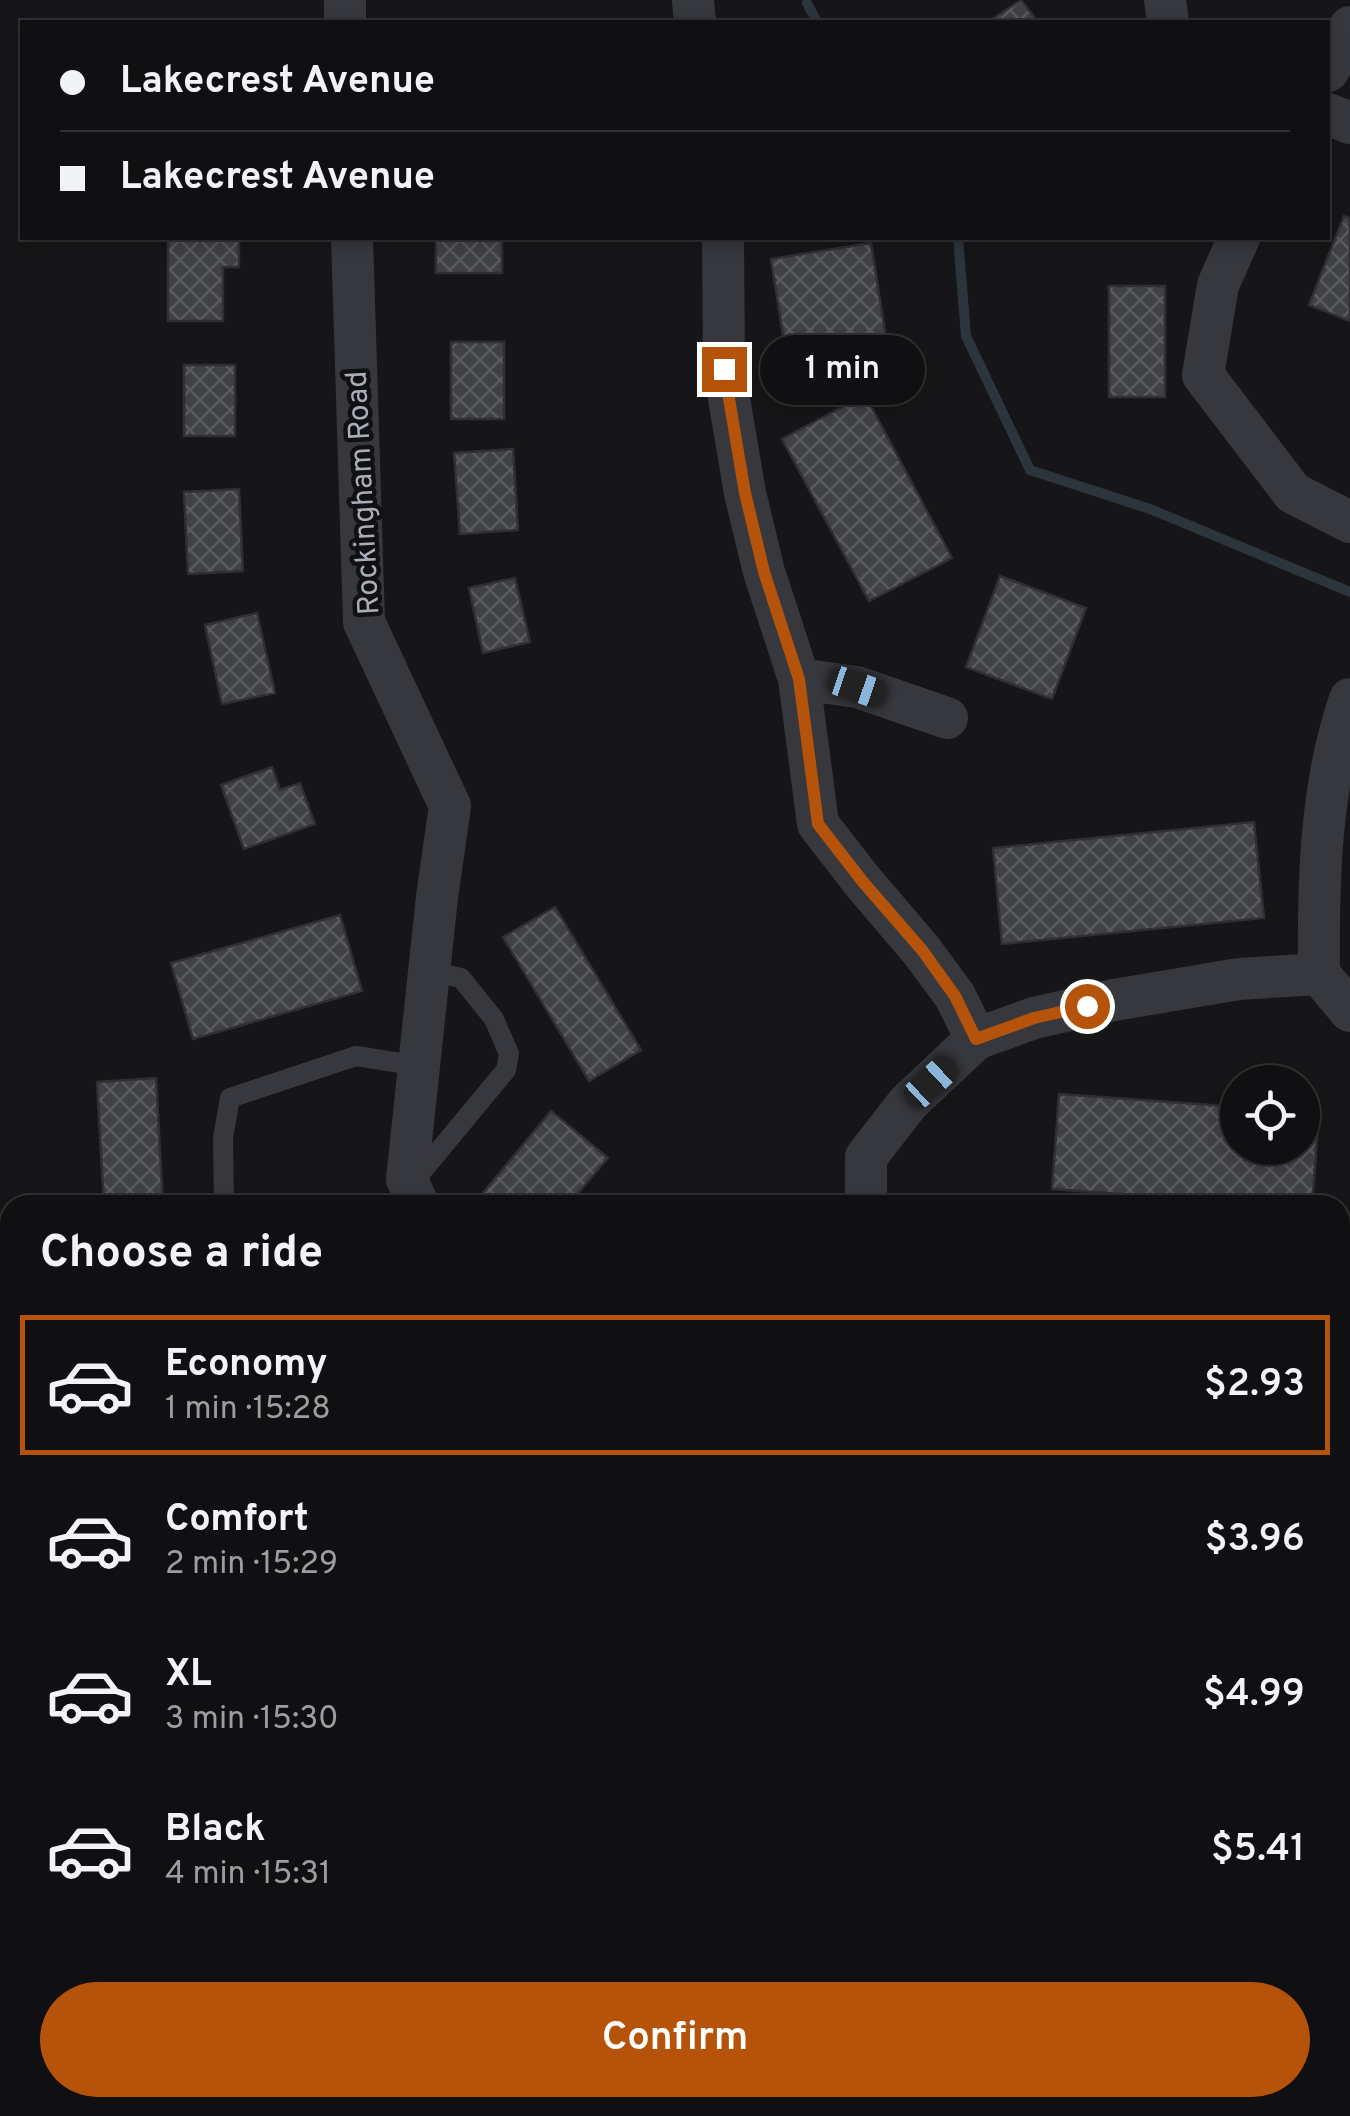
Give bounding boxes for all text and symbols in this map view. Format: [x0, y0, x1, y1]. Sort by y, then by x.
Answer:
text: Lakecrest Avenue [120, 58, 435, 107]
text: Lakecrest Avenue [120, 154, 435, 203]
callout: 1 min [759, 334, 924, 404]
route end [702, 347, 747, 392]
text: 1 min [805, 350, 880, 390]
street label: Rockingham Road [340, 370, 389, 616]
car [824, 663, 890, 711]
route start [1065, 984, 1110, 1029]
car [899, 1051, 963, 1113]
map controls [1220, 1065, 1320, 1165]
button: locate [1220, 1065, 1320, 1165]
text: Choose a ride [40, 1226, 323, 1283]
icon: car [45, 1340, 135, 1430]
text: Economy [165, 1341, 327, 1390]
text: $2.93 [1204, 1361, 1305, 1410]
text: 1 min · 15:28 [165, 1390, 331, 1430]
icon: car [45, 1495, 135, 1585]
text: Comfort [165, 1496, 309, 1545]
text: $3.96 [1205, 1516, 1305, 1565]
text: 2 min · 15:29 [165, 1545, 338, 1585]
icon: car [45, 1650, 135, 1740]
text: XL [165, 1651, 212, 1700]
text: $4.99 [1203, 1671, 1305, 1720]
text: 3 min · 15:30 [165, 1700, 339, 1740]
icon: car [45, 1805, 135, 1895]
text: Black [165, 1806, 265, 1855]
text: $5.41 [1211, 1826, 1305, 1875]
text: 4 min · 15:31 [165, 1855, 331, 1895]
button: Confirm [40, 1982, 1310, 2097]

